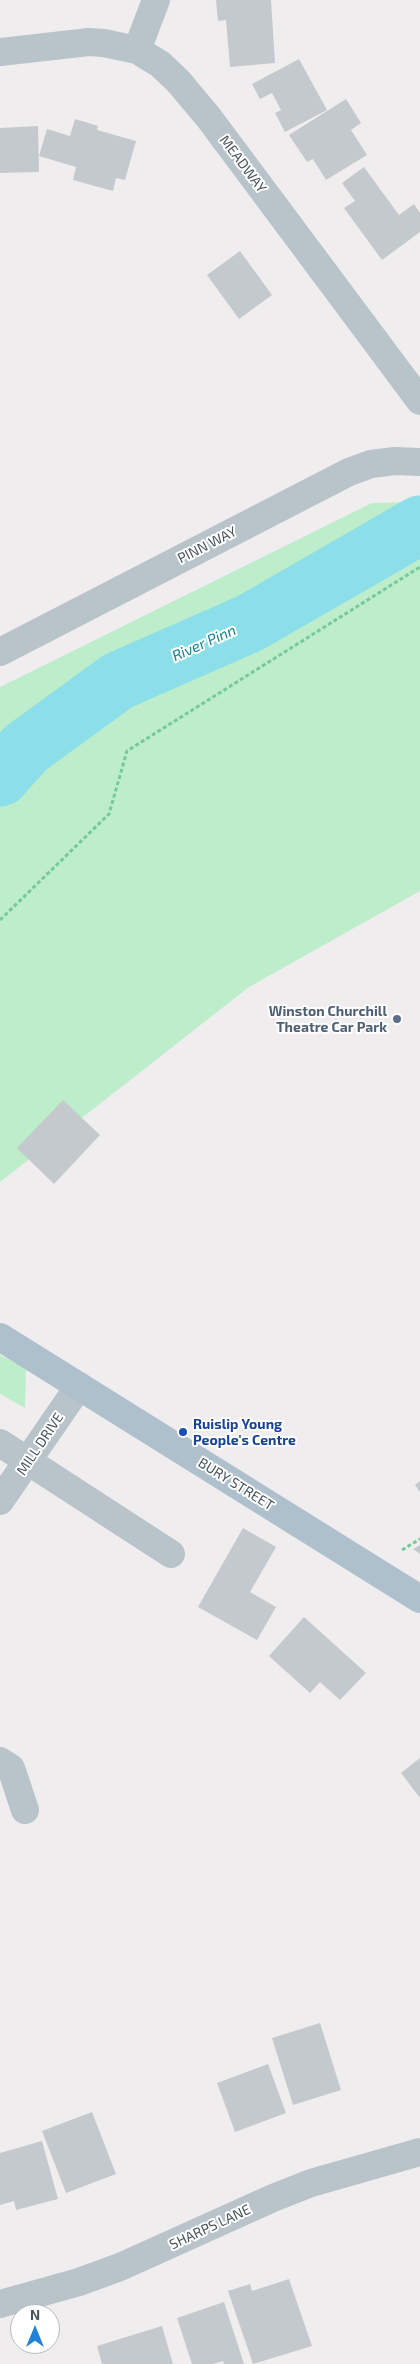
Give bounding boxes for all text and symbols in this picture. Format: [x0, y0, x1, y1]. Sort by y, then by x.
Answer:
street label: MEADWAY [216, 132, 270, 196]
street label: PINN WAY [175, 523, 239, 567]
water label: River Pinn [169, 621, 239, 665]
place label: Winston Churchill Theatre Car Park [269, 1003, 387, 1036]
marker: Winston Churchill Theatre Car Park [391, 1013, 403, 1025]
street label: MILL DRIVE [13, 1410, 67, 1478]
place label: Ruislip Young People's Centre [193, 1416, 296, 1448]
marker: Ruislip Young People's Centre [177, 1426, 189, 1438]
street label: BURY STREET [195, 1454, 277, 1514]
street label: SHARPS LANE [167, 2201, 253, 2253]
north arrow [10, 2304, 60, 2354]
text: N [30, 2306, 40, 2323]

